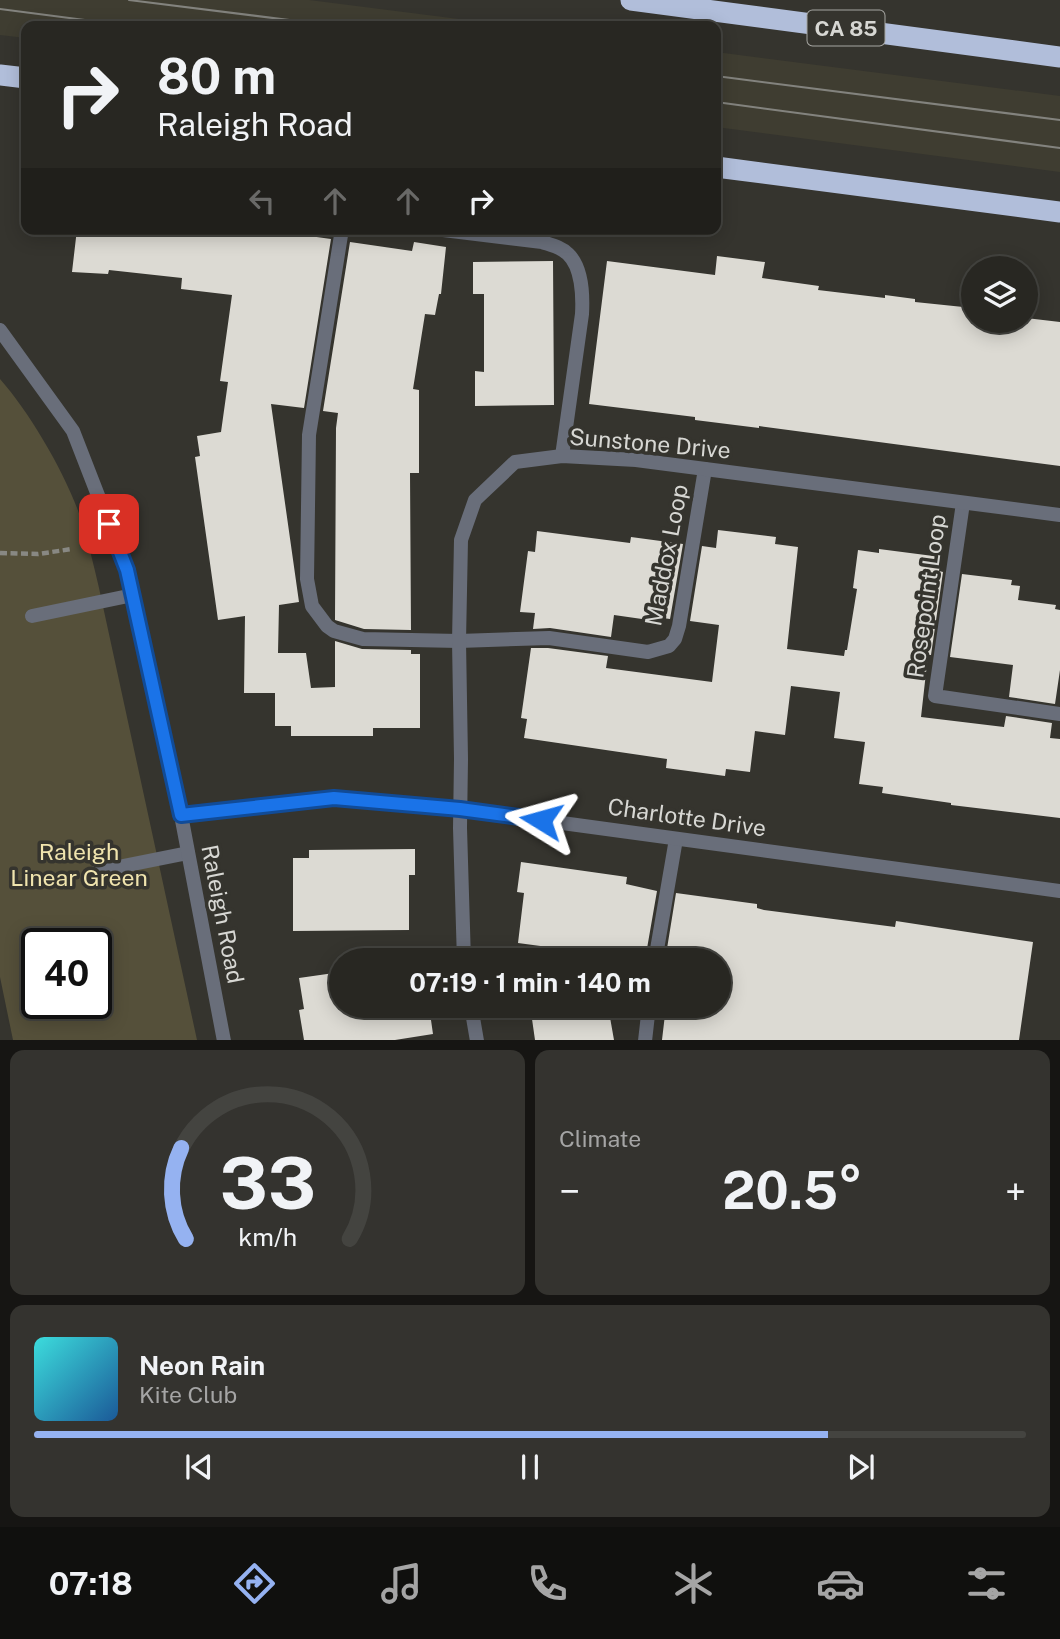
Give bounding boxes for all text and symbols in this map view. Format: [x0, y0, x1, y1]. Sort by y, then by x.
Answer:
road number: CA 85 [808, 10, 884, 46]
text: 80 m [157, 47, 276, 105]
icon: right [42, 49, 133, 140]
text: Raleigh Road [157, 106, 353, 143]
icon: left [243, 182, 281, 220]
icon: ahead [316, 182, 354, 220]
icon: ahead [389, 182, 427, 220]
icon: right [462, 182, 500, 220]
map controls [961, 256, 1038, 333]
button: layers [961, 256, 1038, 333]
street label: Sunstone Drive [568, 422, 732, 464]
street label: Maddox Loop [639, 482, 693, 628]
pin [79, 494, 139, 554]
icon: arrive [90, 505, 128, 543]
street label: Rosepoint Loop [901, 512, 951, 680]
position arrow [504, 783, 578, 857]
street label: Charlotte Drive [606, 793, 768, 841]
park label: Raleigh Linear Green [10, 838, 148, 891]
street label: Raleigh Road [196, 842, 250, 986]
speed limit sign: 40 [21, 928, 112, 1019]
text: 07:19 · 1 min · 140 m [409, 967, 651, 998]
text: Climate [559, 1125, 641, 1152]
text: 33 [219, 1140, 316, 1225]
text: 20.5° [722, 1160, 863, 1221]
text: − [559, 1169, 580, 1214]
text: + [1005, 1169, 1026, 1214]
text: km/h [238, 1221, 297, 1251]
text: Neon Rain [139, 1350, 265, 1381]
text: Kite Club [139, 1381, 237, 1408]
icon: previous [180, 1448, 218, 1486]
icon: pause [511, 1448, 549, 1486]
icon: next [842, 1448, 880, 1486]
icon: directions [230, 1559, 279, 1608]
icon: music [377, 1559, 426, 1608]
icon: phone [523, 1559, 572, 1608]
icon: climate [669, 1559, 718, 1608]
icon: car [816, 1559, 865, 1608]
icon: filters [962, 1559, 1011, 1608]
text: 07:18 [49, 1565, 133, 1602]

